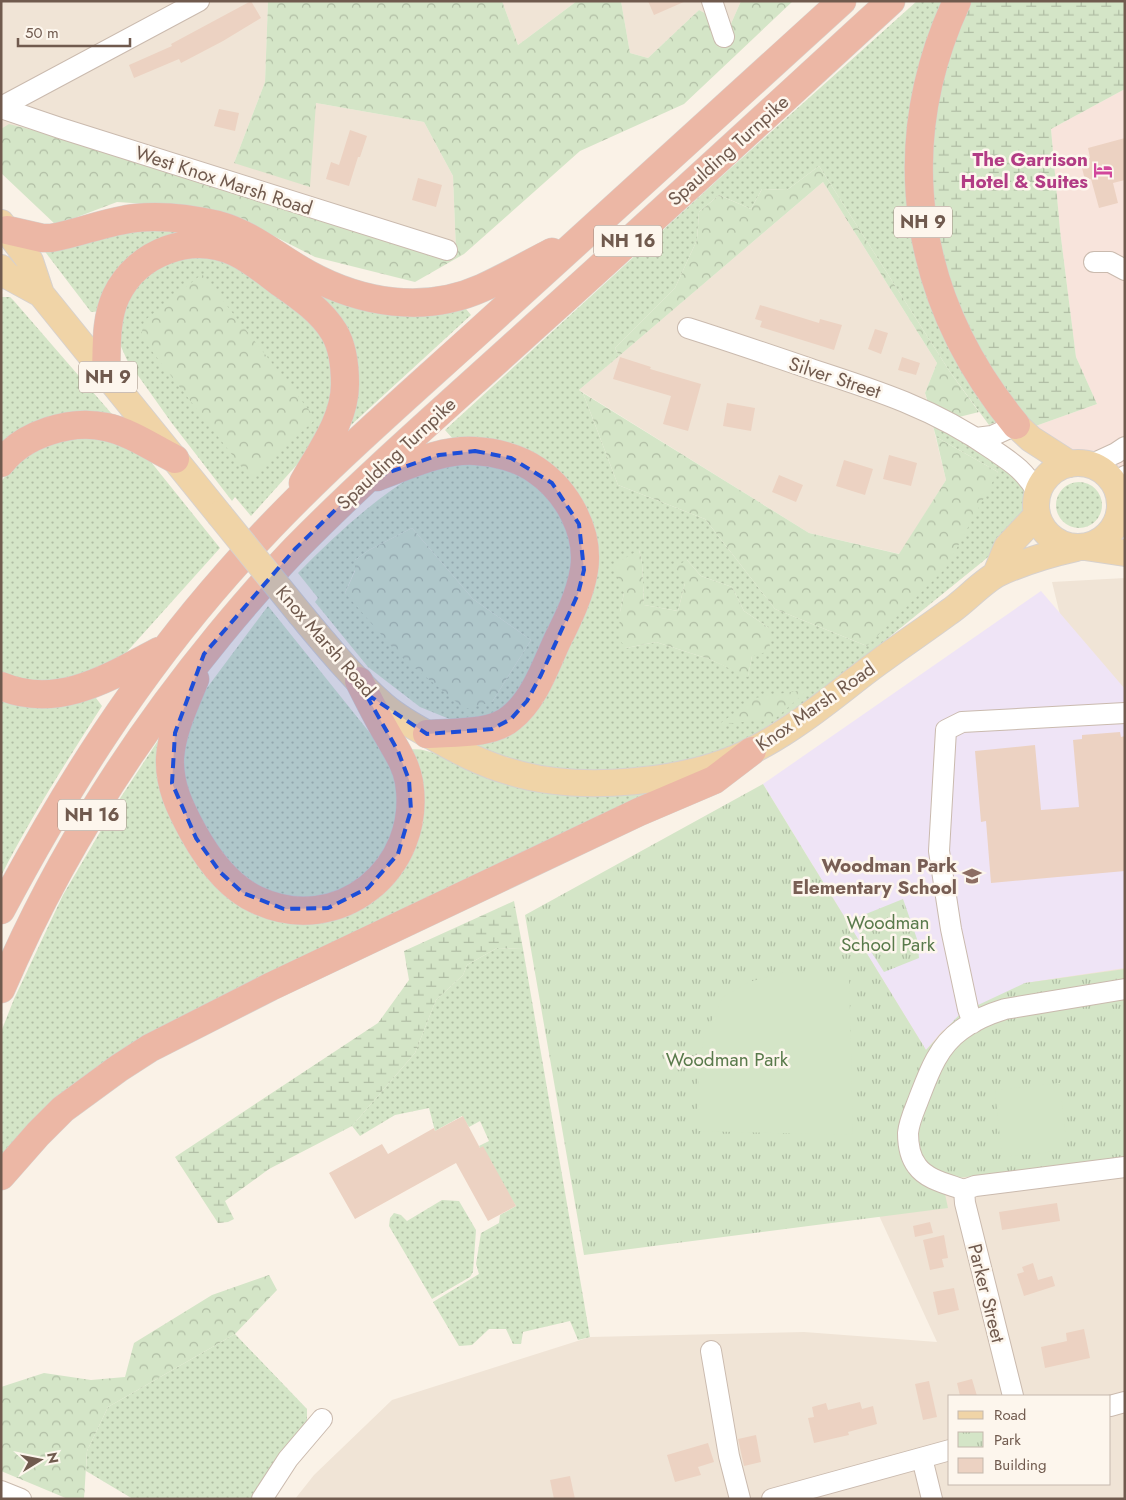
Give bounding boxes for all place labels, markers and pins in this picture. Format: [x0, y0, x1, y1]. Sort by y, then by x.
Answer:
place label: The Garrison Hotel & Suites [960, 146, 1088, 195]
hotel icon: The Garrison Hotel & Suites [1092, 159, 1114, 181]
place label: Woodman Park Elementary School [792, 852, 957, 901]
school or university icon: Woodman Park Elementary School [961, 865, 983, 887]

